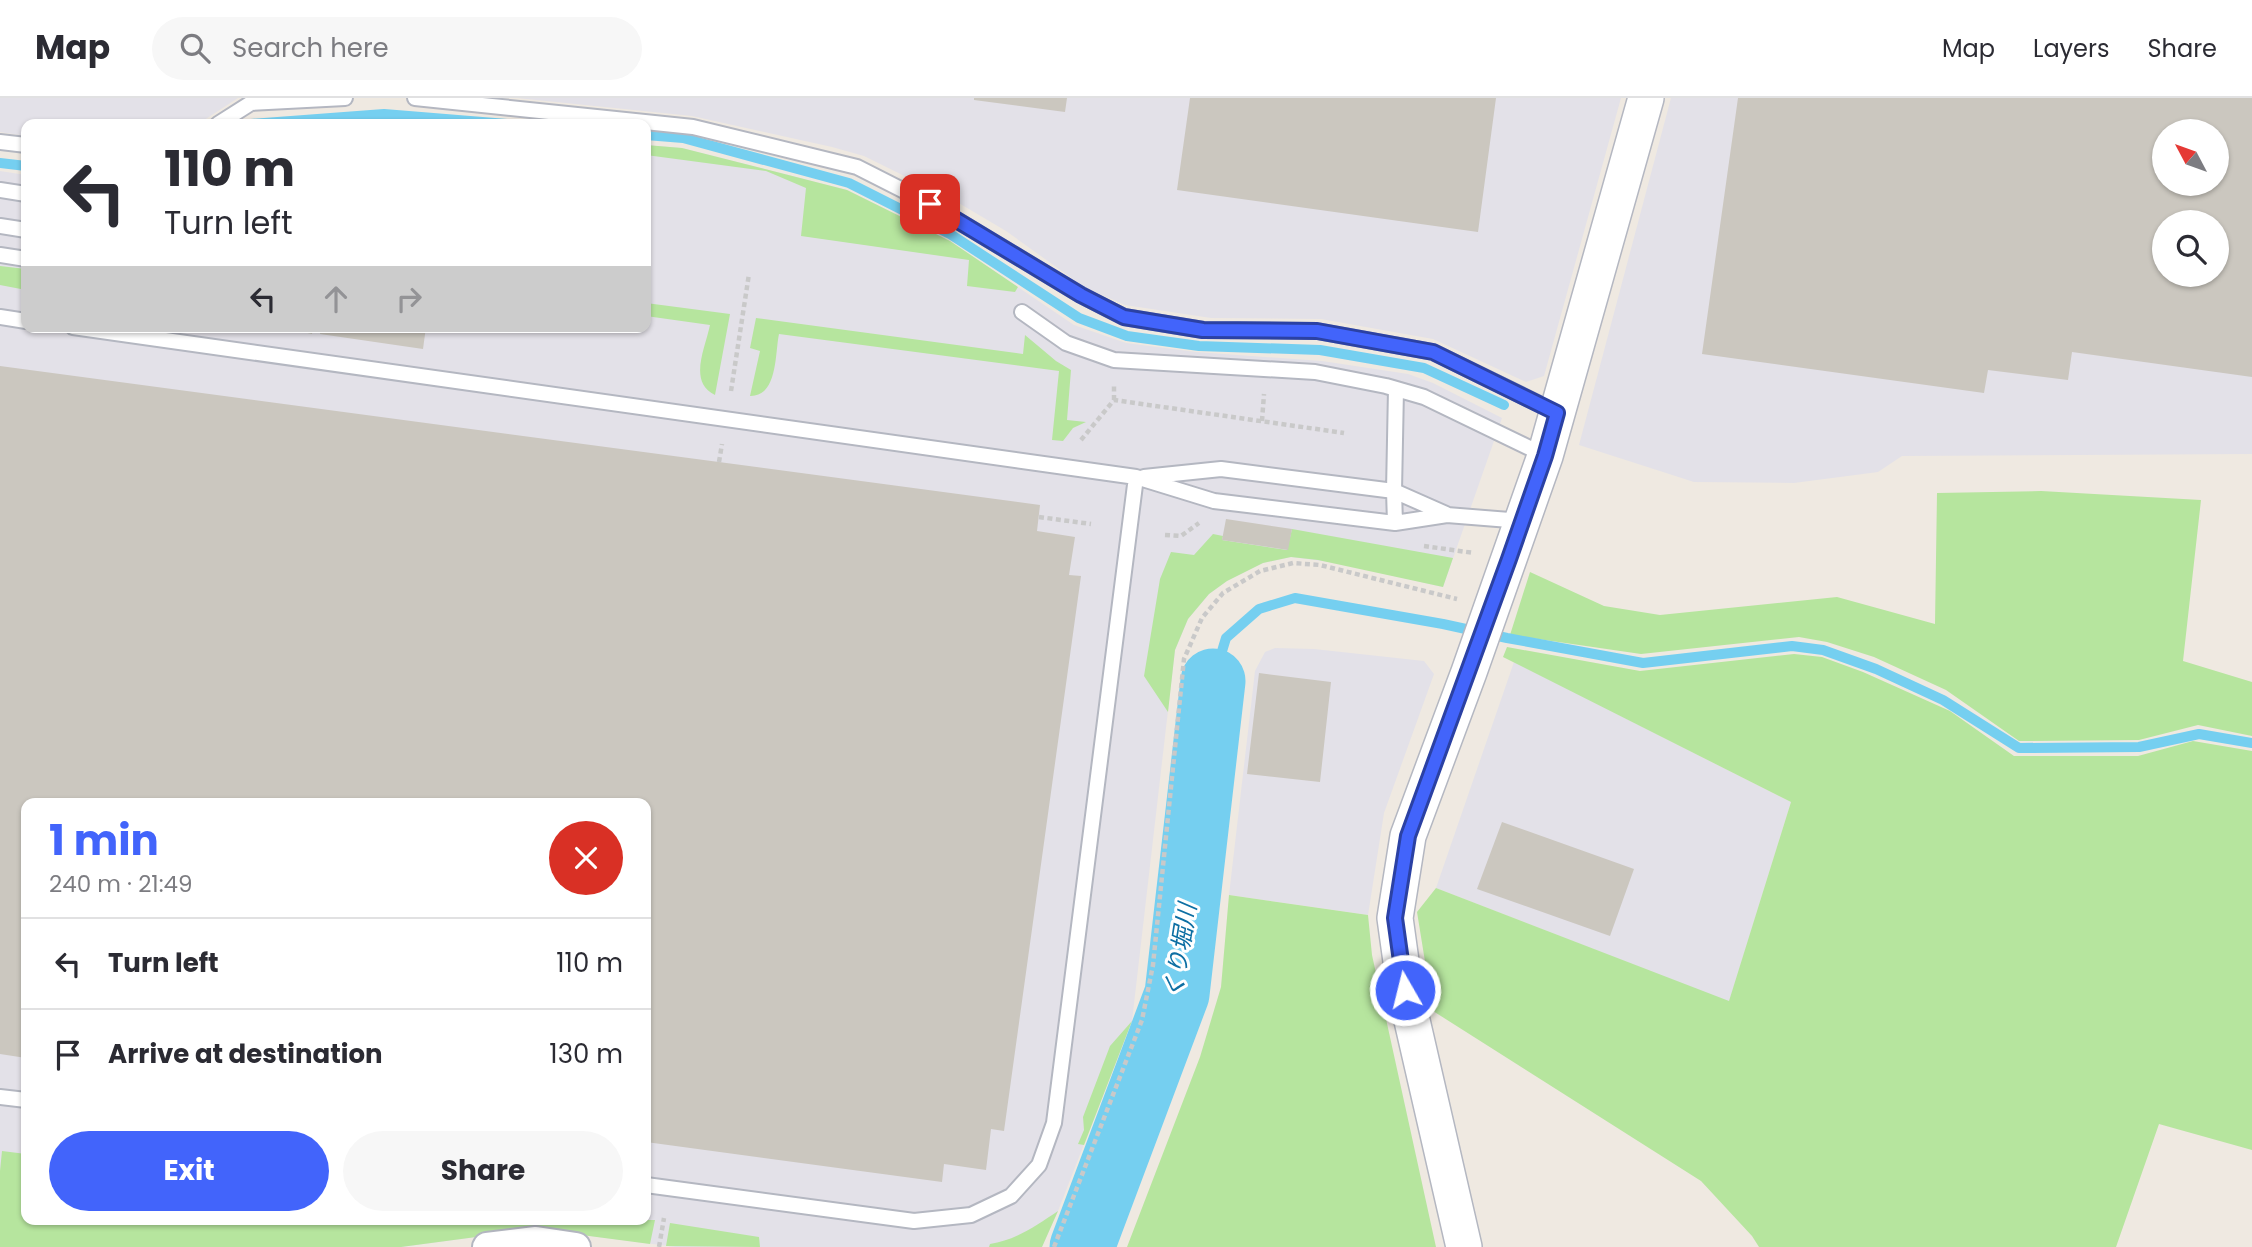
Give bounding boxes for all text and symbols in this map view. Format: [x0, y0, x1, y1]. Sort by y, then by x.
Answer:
search box [152, 17, 642, 80]
text: Map [35, 24, 110, 71]
icon: search [176, 29, 214, 67]
text: Search here [232, 30, 389, 66]
text: Map [1942, 32, 1995, 65]
text: Layers [2033, 32, 2109, 65]
text: Share [2147, 32, 2217, 65]
north arrow [2152, 119, 2230, 196]
map controls [2152, 119, 2229, 287]
text: 110 m [164, 135, 295, 203]
icon: left [49, 147, 140, 238]
pin [900, 174, 960, 234]
icon: arrive [911, 185, 949, 223]
text: Turn left [164, 200, 293, 245]
button: search [2152, 210, 2229, 287]
icon: left [244, 280, 282, 318]
icon: ahead [317, 280, 355, 318]
icon: right [390, 280, 428, 318]
text: 1 min [49, 811, 159, 870]
button: close [549, 821, 623, 895]
text: 240 m · 21:49 [49, 868, 193, 900]
water label: くり堀川 [1156, 898, 1204, 1001]
icon: left [49, 945, 87, 983]
text: Turn left [108, 945, 219, 981]
text: 110 m [556, 945, 623, 981]
position arrow [1368, 953, 1442, 1027]
icon: arrive [49, 1036, 87, 1074]
text: Arrive at destination [108, 1036, 383, 1072]
text: 130 m [549, 1036, 623, 1072]
button: Exit [49, 1131, 329, 1211]
button: Share [343, 1131, 623, 1211]

